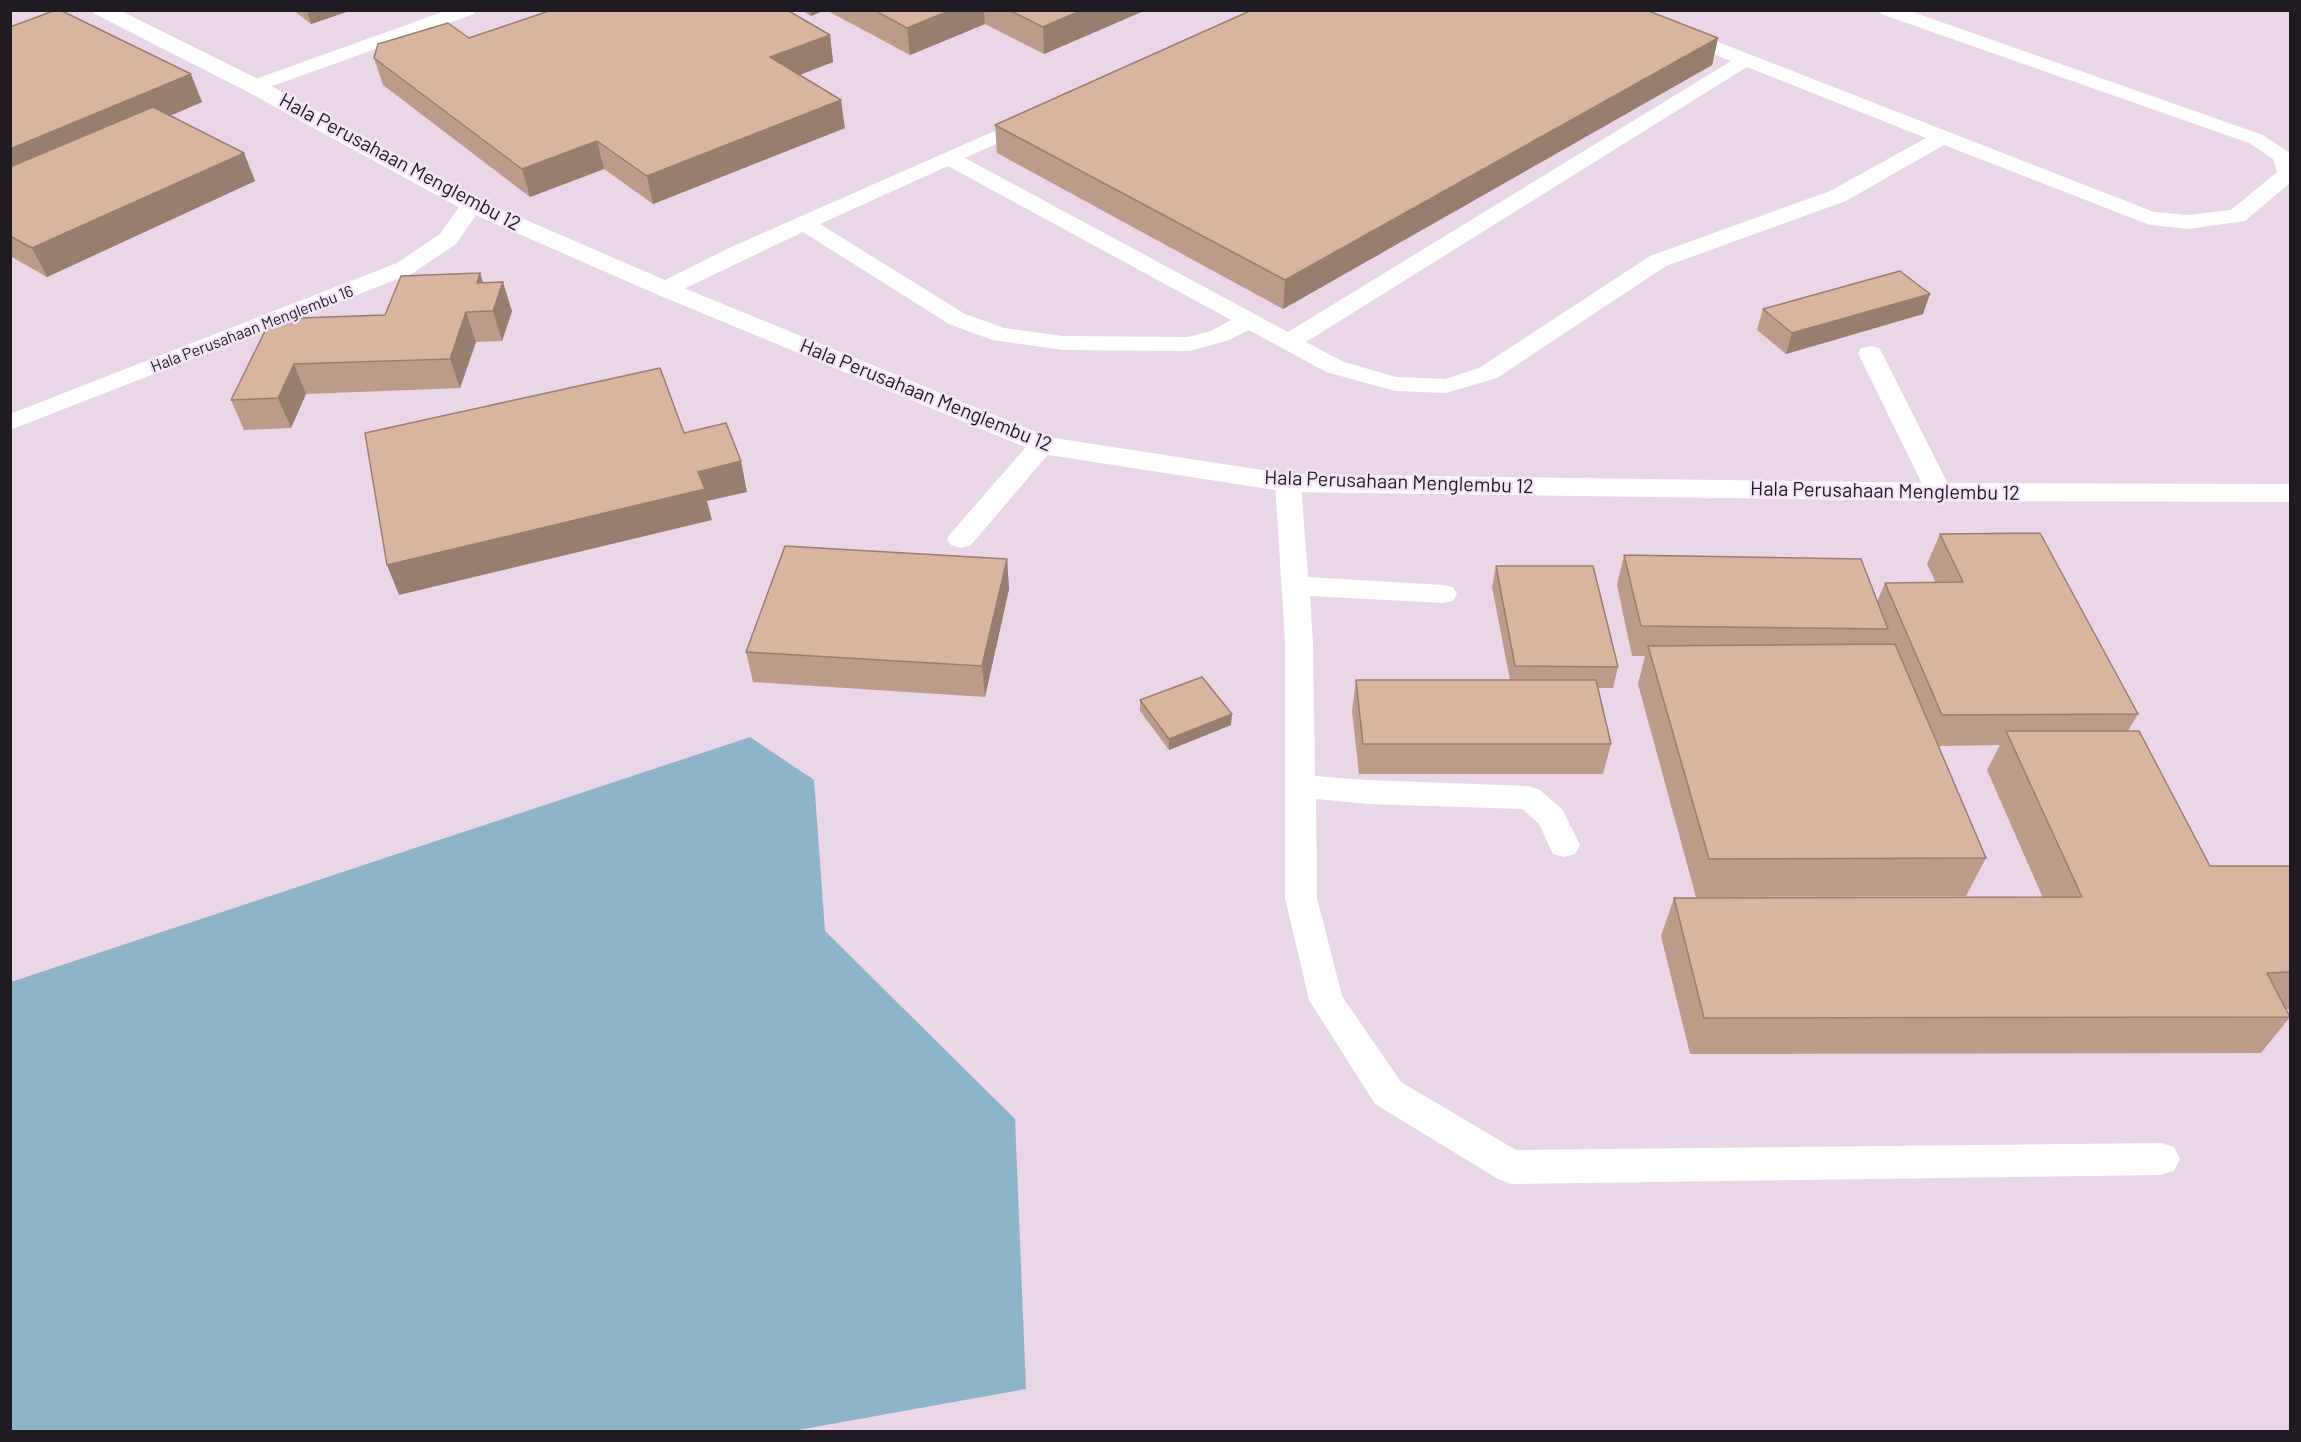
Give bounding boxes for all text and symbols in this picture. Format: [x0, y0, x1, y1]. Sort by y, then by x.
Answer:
street label: Hala Perusahaan Menglembu 12 [275, 88, 525, 236]
street label: Hala Perusahaan Menglembu 16 [148, 281, 356, 377]
street label: Hala Perusahaan Menglembu 12 [796, 333, 1056, 457]
street label: Hala Perusahaan Menglembu 12 [1264, 465, 1534, 499]
street label: Hala Perusahaan Menglembu 12 [1750, 477, 2020, 505]

